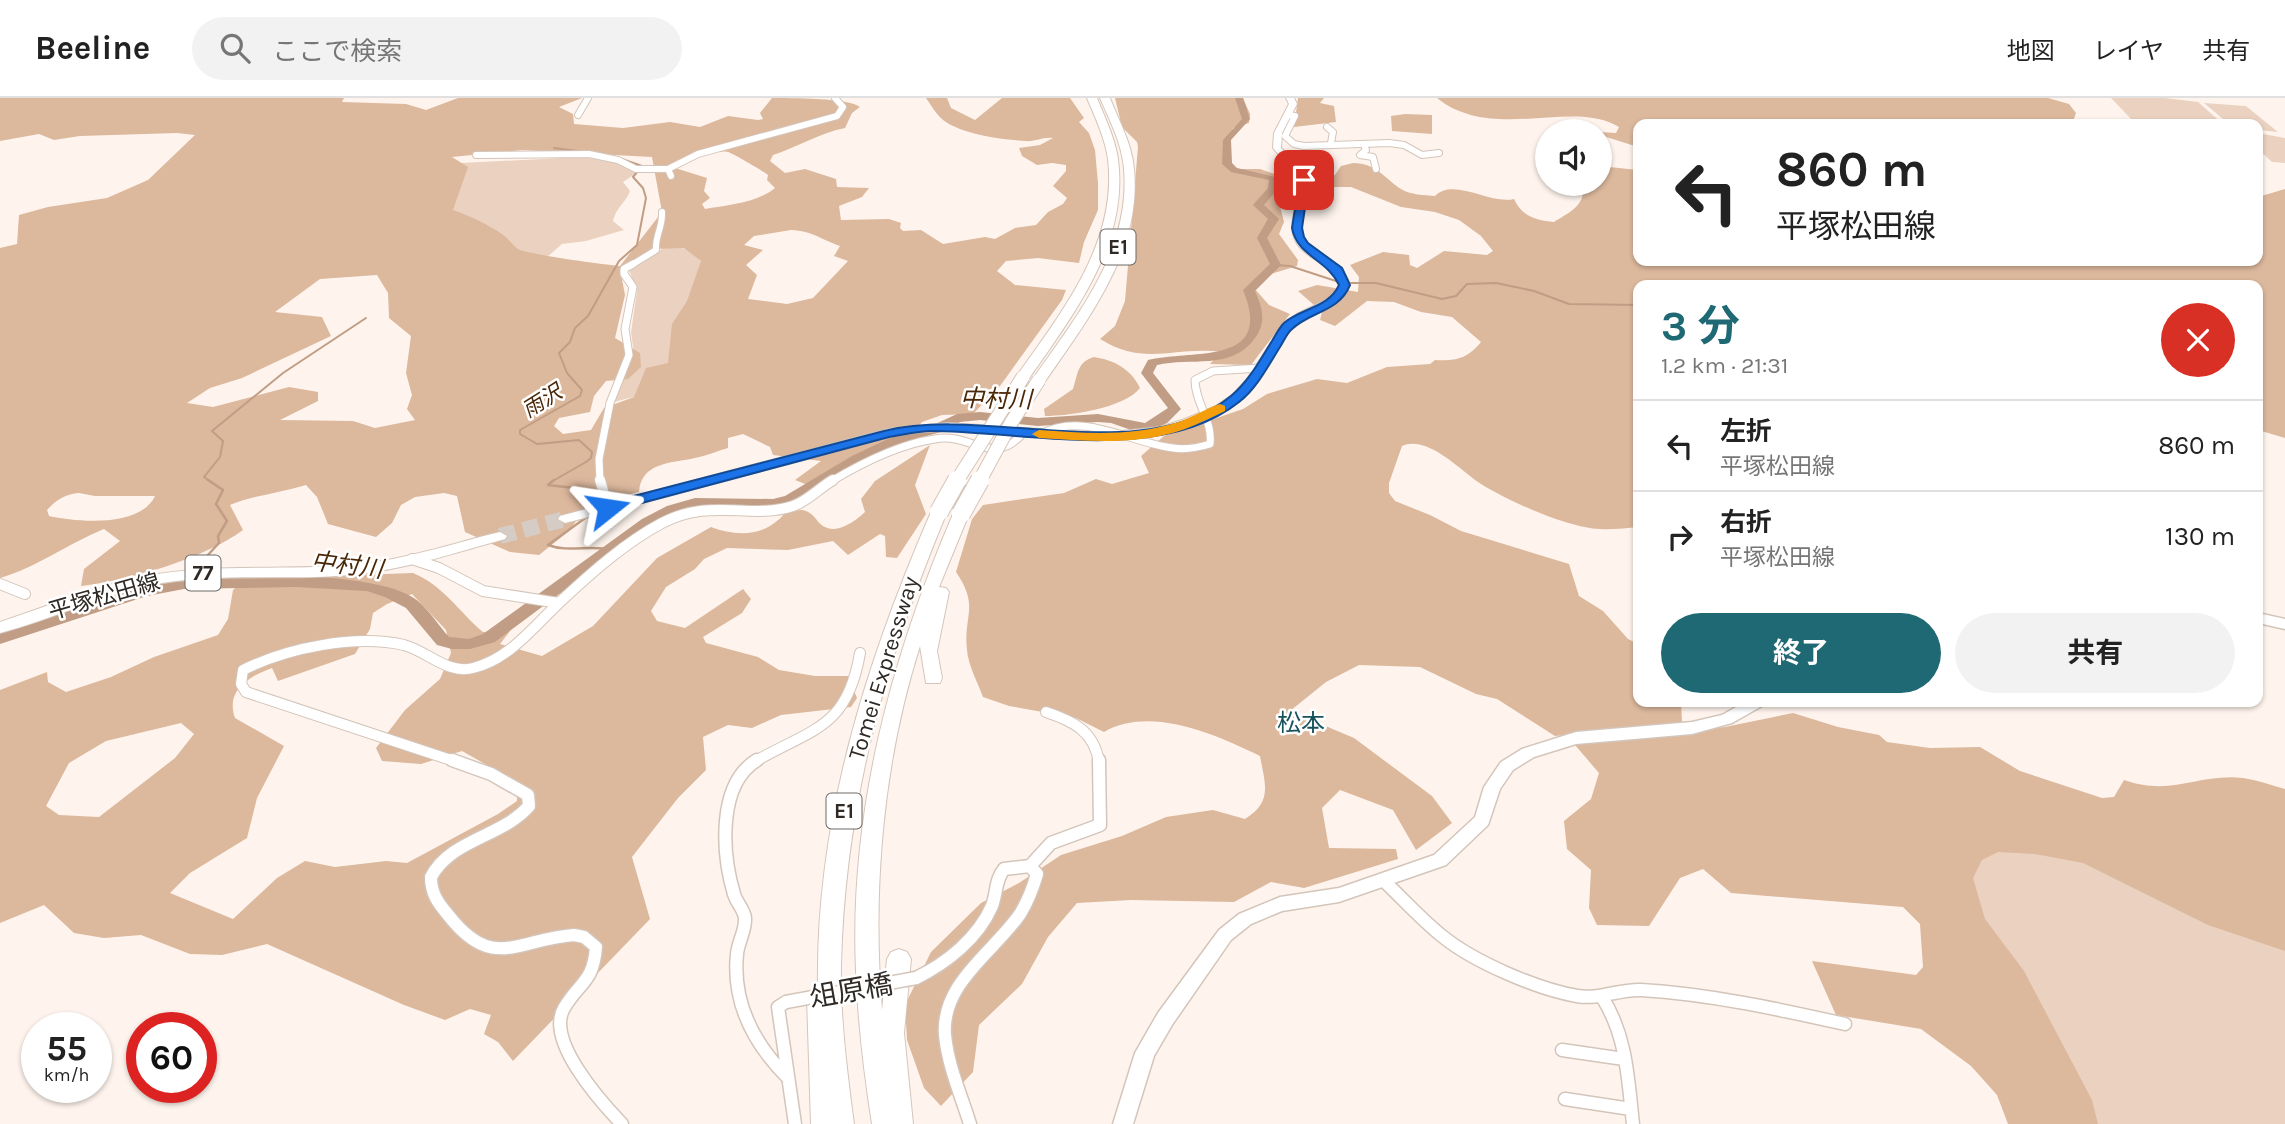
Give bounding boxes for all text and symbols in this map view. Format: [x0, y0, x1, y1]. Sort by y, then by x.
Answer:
search box [192, 17, 682, 80]
text: Beeline [35, 29, 150, 67]
icon: search [216, 29, 254, 67]
text: ここで検索 [272, 36, 402, 67]
text: 地図 [2007, 37, 2055, 65]
text: レイヤ [2093, 37, 2164, 65]
text: 共有 [2202, 37, 2250, 65]
map controls [1535, 119, 1612, 196]
button: sound [1535, 119, 1612, 196]
text: 860 m [1776, 141, 1927, 198]
icon: left [1661, 147, 1752, 238]
pin [1274, 150, 1334, 210]
icon: arrive [1285, 161, 1323, 199]
text: 平塚松田線 [1776, 208, 1936, 245]
road number: E1 [1100, 230, 1136, 264]
text: 3 分 [1661, 301, 1740, 351]
button: close [2161, 303, 2235, 377]
text: 1.2 km · 21:31 [1661, 352, 1788, 379]
water label: 雨沢 [518, 378, 569, 422]
water label: 中村川 [960, 384, 1035, 414]
text: 左折 [1720, 416, 1772, 447]
icon: left [1661, 427, 1699, 465]
text: 860 m [2158, 430, 2235, 461]
text: 平塚松田線 [1720, 453, 1835, 480]
position arrow [571, 471, 645, 545]
text: 右折 [1720, 507, 1772, 538]
icon: right [1661, 518, 1699, 556]
text: 130 m [2165, 521, 2235, 552]
text: 平塚松田線 [1720, 544, 1835, 571]
water label: 中村川 [310, 547, 387, 584]
road number: 77 [186, 556, 220, 590]
street label: 平塚松田線 [45, 568, 163, 625]
street label: Tomei Expressway [843, 573, 924, 763]
button: 終了 [1661, 613, 1941, 693]
button: 共有 [1955, 613, 2235, 693]
district label: 松本 [1277, 709, 1325, 737]
road number: E1 [826, 794, 862, 828]
street label: 俎原橋 [807, 967, 895, 1014]
speed limit sign: 60 [126, 1012, 217, 1103]
text: 55 [46, 1028, 87, 1069]
text: km/h [44, 1064, 89, 1086]

